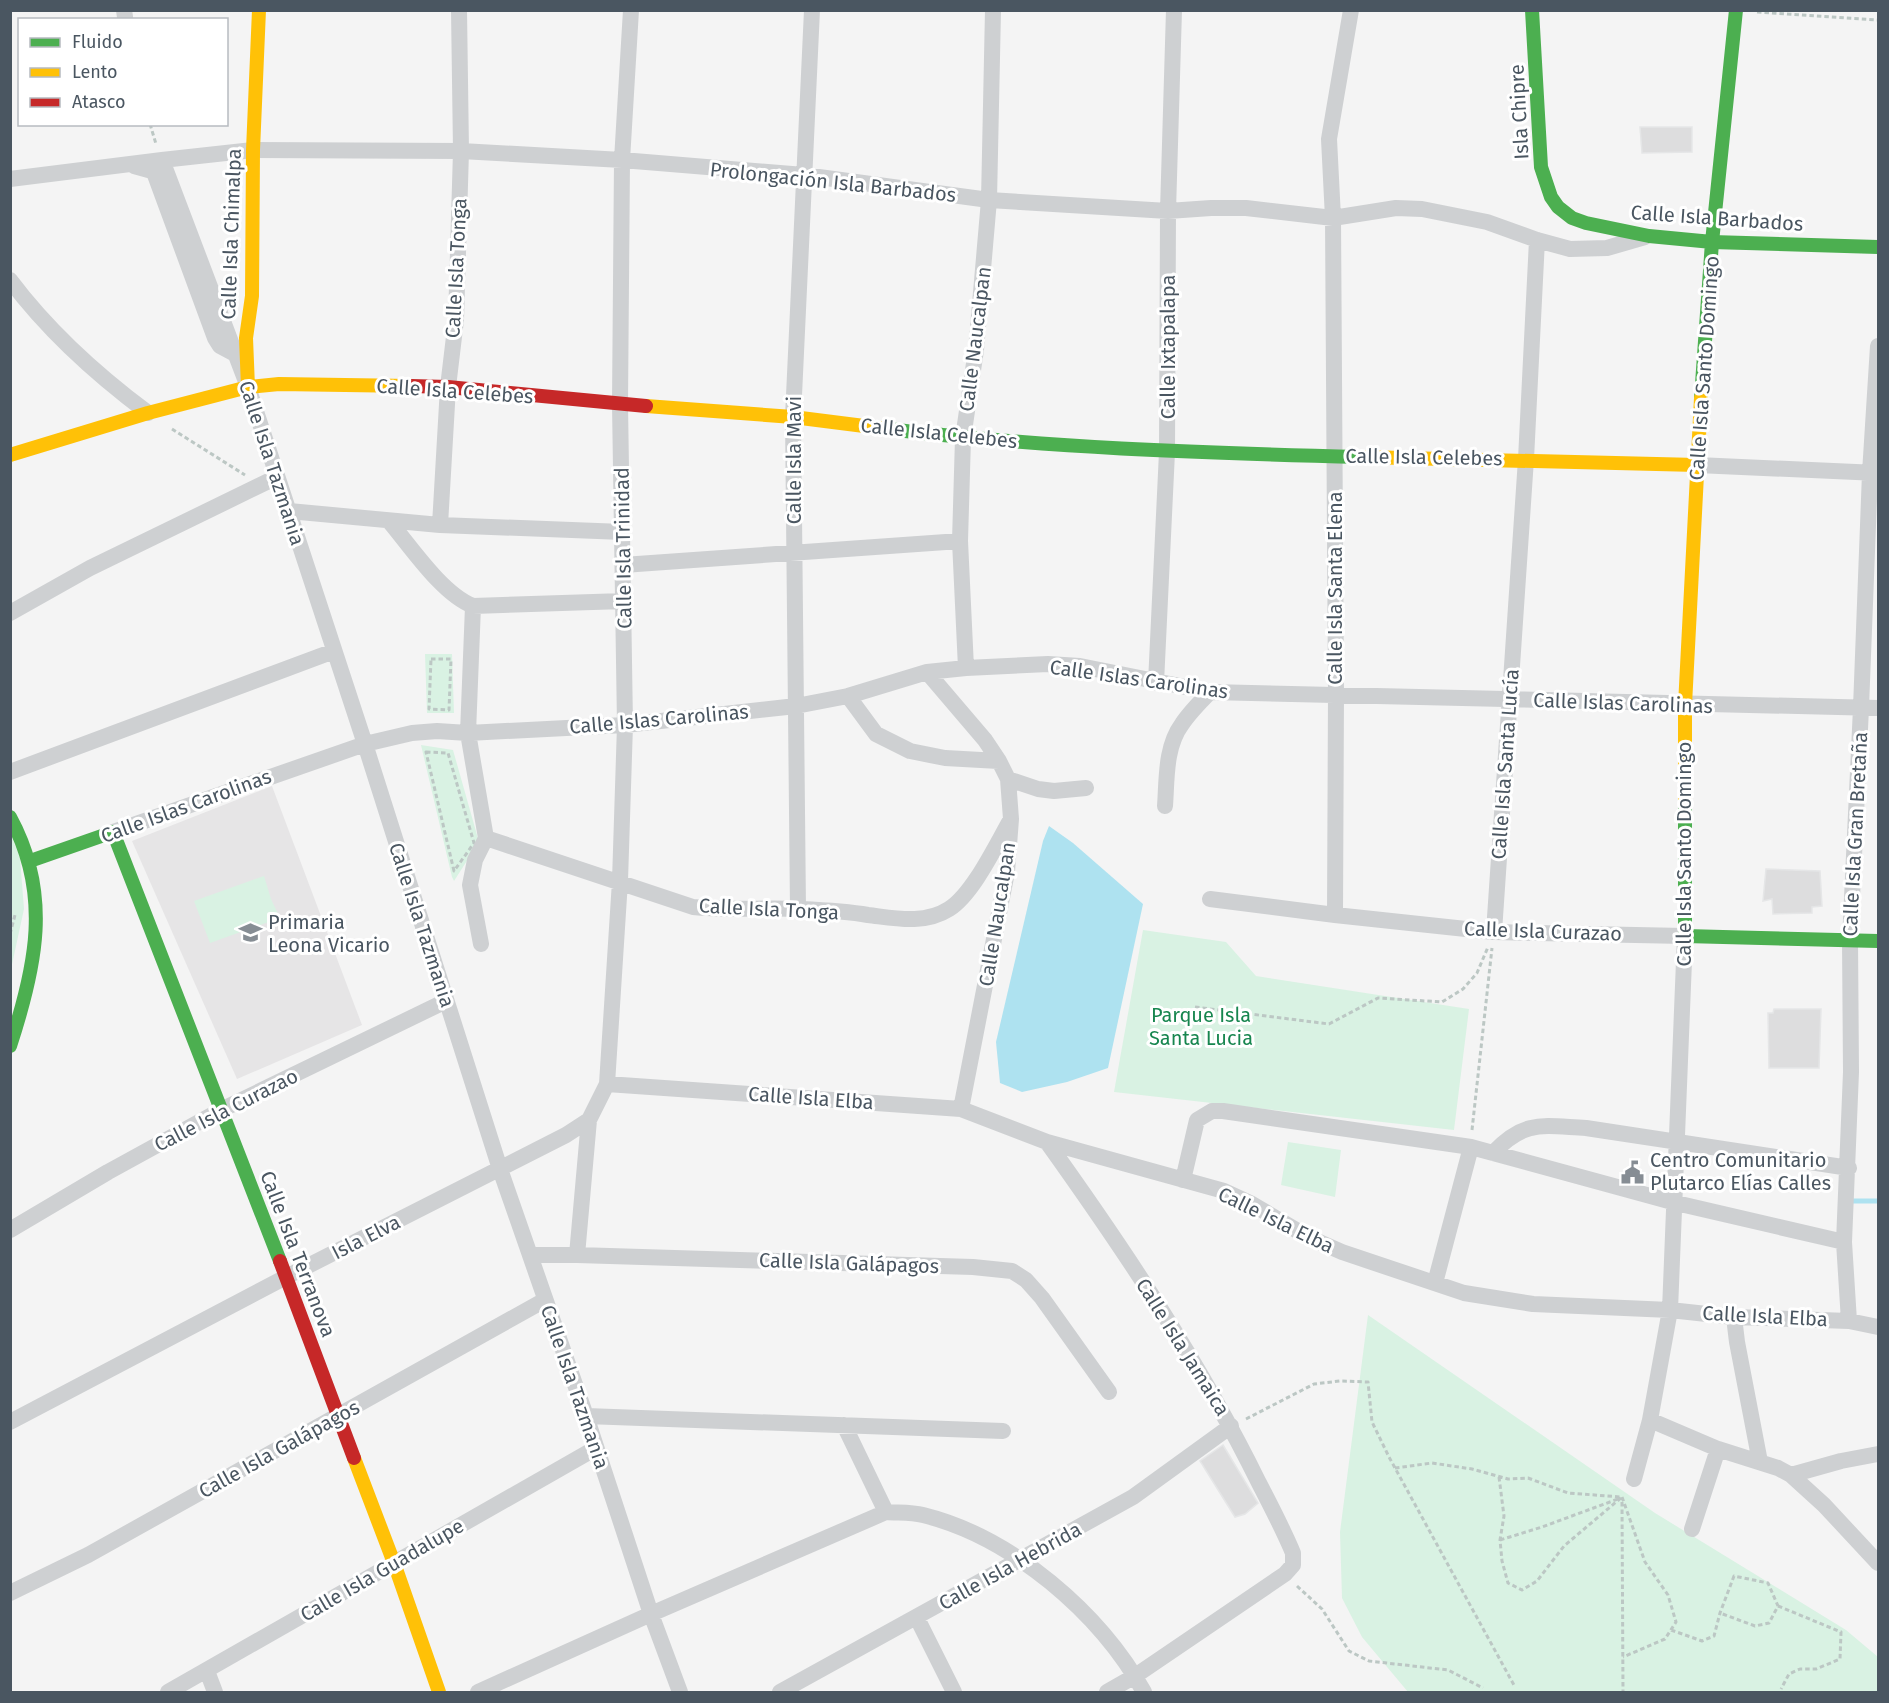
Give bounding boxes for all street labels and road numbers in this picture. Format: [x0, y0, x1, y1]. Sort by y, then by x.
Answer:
street label: Isla Chipre [1505, 64, 1533, 160]
street label: Calle Isla Chimalpa [216, 148, 246, 320]
street label: Prolongación Isla Barbados [709, 157, 957, 207]
street label: Calle Isla Tonga [440, 197, 472, 339]
street label: Calle Isla Barbados [1630, 200, 1804, 236]
street label: Calle Isla Santo Domingo [1684, 255, 1724, 481]
street label: Calle Naucalpan [954, 265, 996, 413]
street label: Calle Ixtapalapa [1156, 275, 1180, 419]
street label: Calle Isla Celebes [376, 374, 534, 408]
street label: Calle Isla Tazmania [234, 378, 310, 548]
street label: Calle Isla Mavi [782, 396, 806, 524]
street label: Calle Isla Celebes [860, 413, 1018, 453]
street label: Calle Isla Celebes [1345, 444, 1503, 470]
street label: Calle Isla Trinidad [610, 467, 636, 629]
street label: Calle Isla Santa Elena [1323, 491, 1347, 685]
street label: Calle Islas Carolinas [1048, 655, 1230, 703]
street label: Calle Isla Santa Lucía [1486, 668, 1524, 860]
street label: Calle Islas Carolinas [1533, 688, 1713, 718]
street label: Calle Islas Carolinas [568, 699, 750, 739]
street label: Calle Isla Gran Bretaña [1838, 731, 1872, 937]
street label: Calle Isla Santo Domingo [1672, 742, 1696, 966]
street label: Calle Islas Carolinas [97, 764, 275, 848]
street label: Calle Isla Tazmania [384, 840, 460, 1010]
street label: Calle Naucalpan [974, 840, 1020, 988]
street label: Calle Isla Tonga [698, 893, 840, 925]
street label: Calle Isla Curazao [1464, 916, 1622, 946]
street label: Calle Isla Curazao [150, 1063, 302, 1157]
street label: Calle Isla Elba [747, 1082, 875, 1114]
street label: Calle Isla Terranova [255, 1167, 341, 1341]
street label: Calle Isla Elba [1214, 1182, 1338, 1258]
street label: Isla Elva [328, 1210, 404, 1264]
street label: Calle Isla Galápagos [759, 1248, 939, 1278]
street label: Calle Isla Jamaica [1131, 1274, 1235, 1420]
street label: Calle Isla Elba [1702, 1301, 1828, 1331]
street label: Calle Isla Tazmania [536, 1302, 614, 1472]
street label: Calle Isla Galápagos [194, 1395, 364, 1503]
street label: Calle Isla Guadalupe [296, 1513, 468, 1627]
street label: Calle Isla Hebrida [935, 1517, 1085, 1615]

